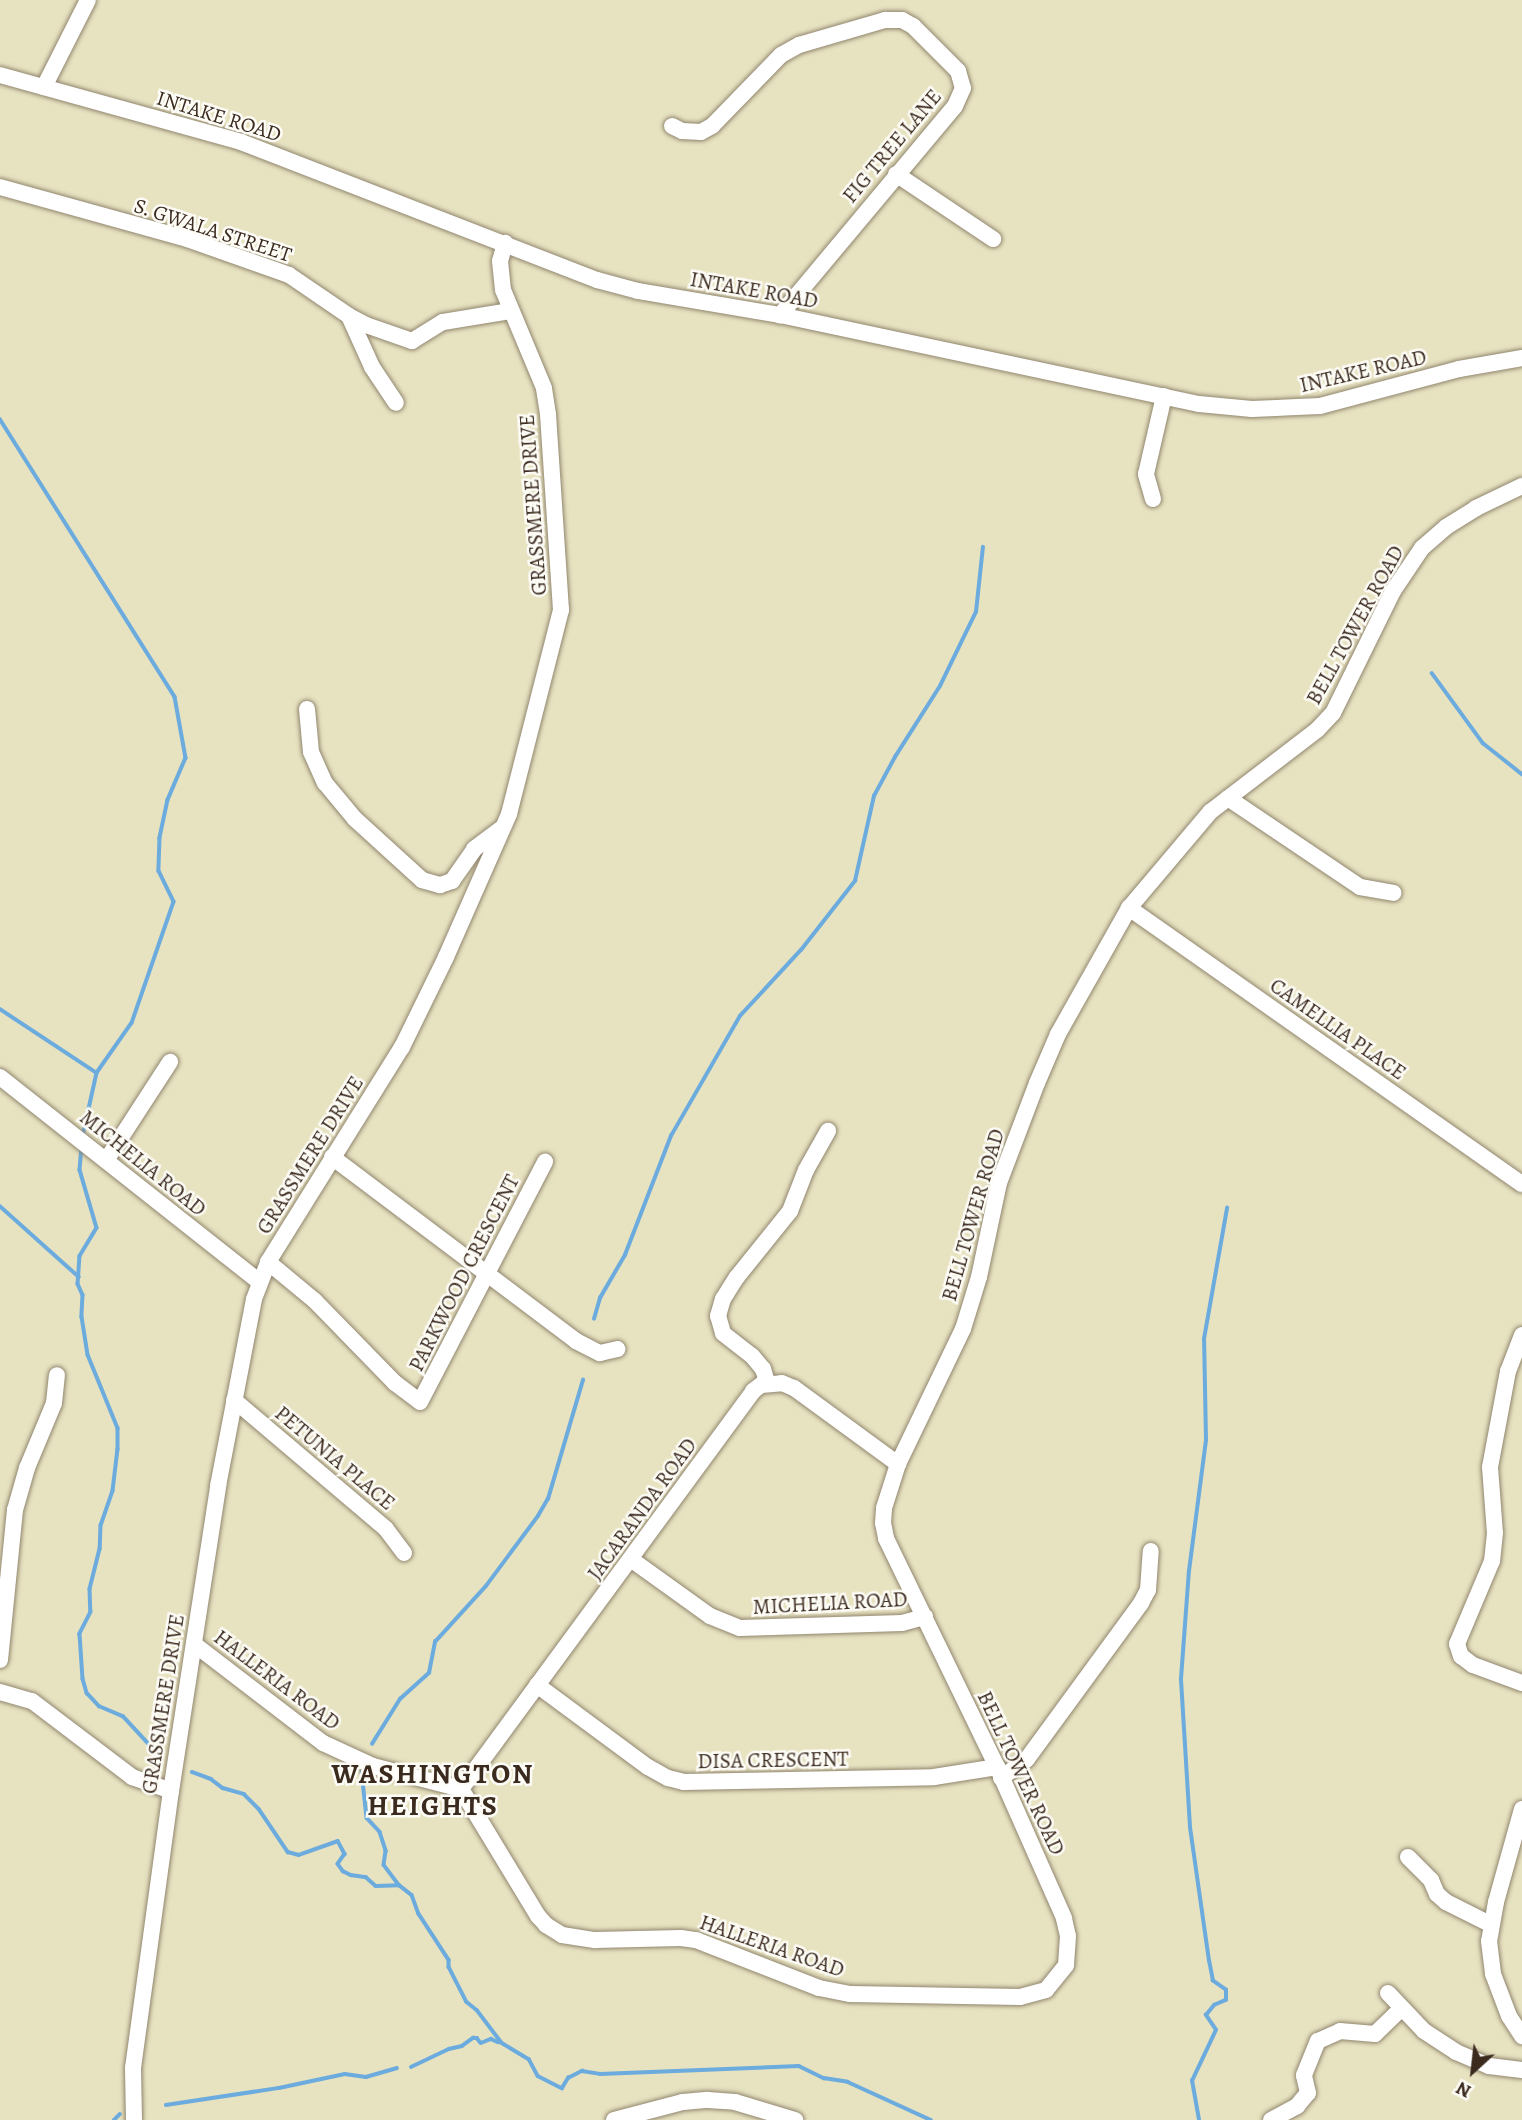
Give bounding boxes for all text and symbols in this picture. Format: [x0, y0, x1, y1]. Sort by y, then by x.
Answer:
street label: FIG TREE LANE [837, 84, 947, 208]
street label: INTAKE ROAD [154, 85, 284, 147]
street label: S. GWALA STREET [131, 193, 295, 267]
street label: INTAKE ROAD [688, 266, 820, 314]
street label: INTAKE ROAD [1297, 344, 1429, 398]
street label: GRASSMERE DRIVE [514, 414, 552, 596]
street label: BELL TOWER ROAD [1301, 541, 1409, 709]
street label: CAMELLIA PLACE [1265, 973, 1411, 1085]
street label: GRASSMERE DRIVE [251, 1071, 369, 1239]
street label: MICHELIA ROAD [75, 1105, 211, 1221]
street label: BELL TOWER ROAD [936, 1126, 1010, 1304]
street label: PARKWOOD CRESCENT [403, 1170, 525, 1376]
street label: PETUNIA PLACE [270, 1400, 400, 1516]
street label: JACARANDA ROAD [582, 1433, 702, 1585]
street label: MICHELIA ROAD [752, 1586, 908, 1620]
street label: GRASSMERE DRIVE [136, 1612, 190, 1796]
street label: HALLERIA ROAD [209, 1624, 345, 1736]
street label: BELL TOWER ROAD [972, 1687, 1070, 1859]
street label: DISA CRESCENT [697, 1746, 849, 1774]
district label: WASHINGTON HEIGHTS [333, 1757, 533, 1823]
street label: HALLERIA ROAD [696, 1909, 848, 1983]
north arrow [1438, 2036, 1508, 2106]
text: N [1451, 2075, 1476, 2104]

